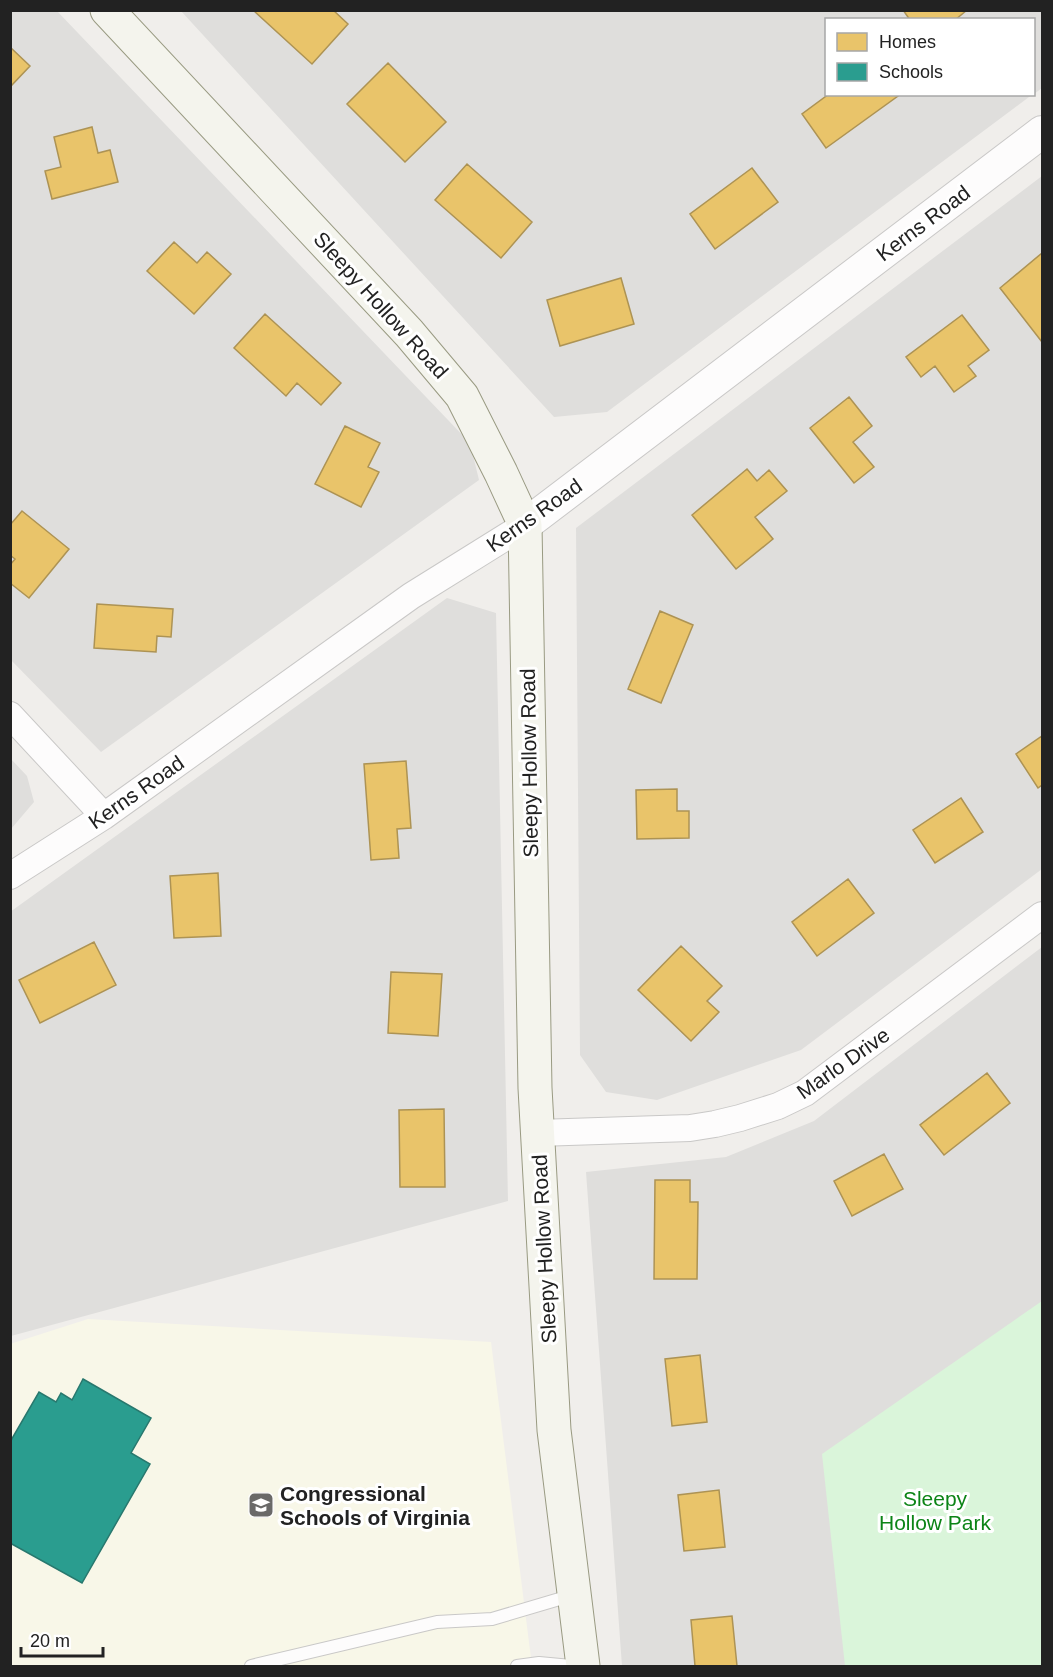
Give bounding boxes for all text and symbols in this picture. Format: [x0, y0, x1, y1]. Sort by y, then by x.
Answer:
legend [825, 18, 1035, 96]
text: Homes [879, 32, 936, 52]
text: Schools [879, 62, 943, 82]
street label: Kerns Road [872, 180, 974, 266]
street label: Sleepy Hollow Road [309, 227, 453, 383]
street label: Kerns Road [482, 474, 586, 556]
street label: Sleepy Hollow Road [516, 668, 542, 858]
street label: Kerns Road [84, 751, 188, 833]
street label: Marlo Drive [792, 1023, 894, 1103]
street label: Sleepy Hollow Road [528, 1154, 560, 1344]
place label: Congressional Schools of Virginia [280, 1482, 470, 1529]
park label: Sleepy Hollow Park [879, 1487, 992, 1534]
school or university icon: Congressional Schools of Virginia [246, 1490, 276, 1520]
scale bar [21, 1620, 104, 1658]
text: 20 m [30, 1631, 70, 1651]

